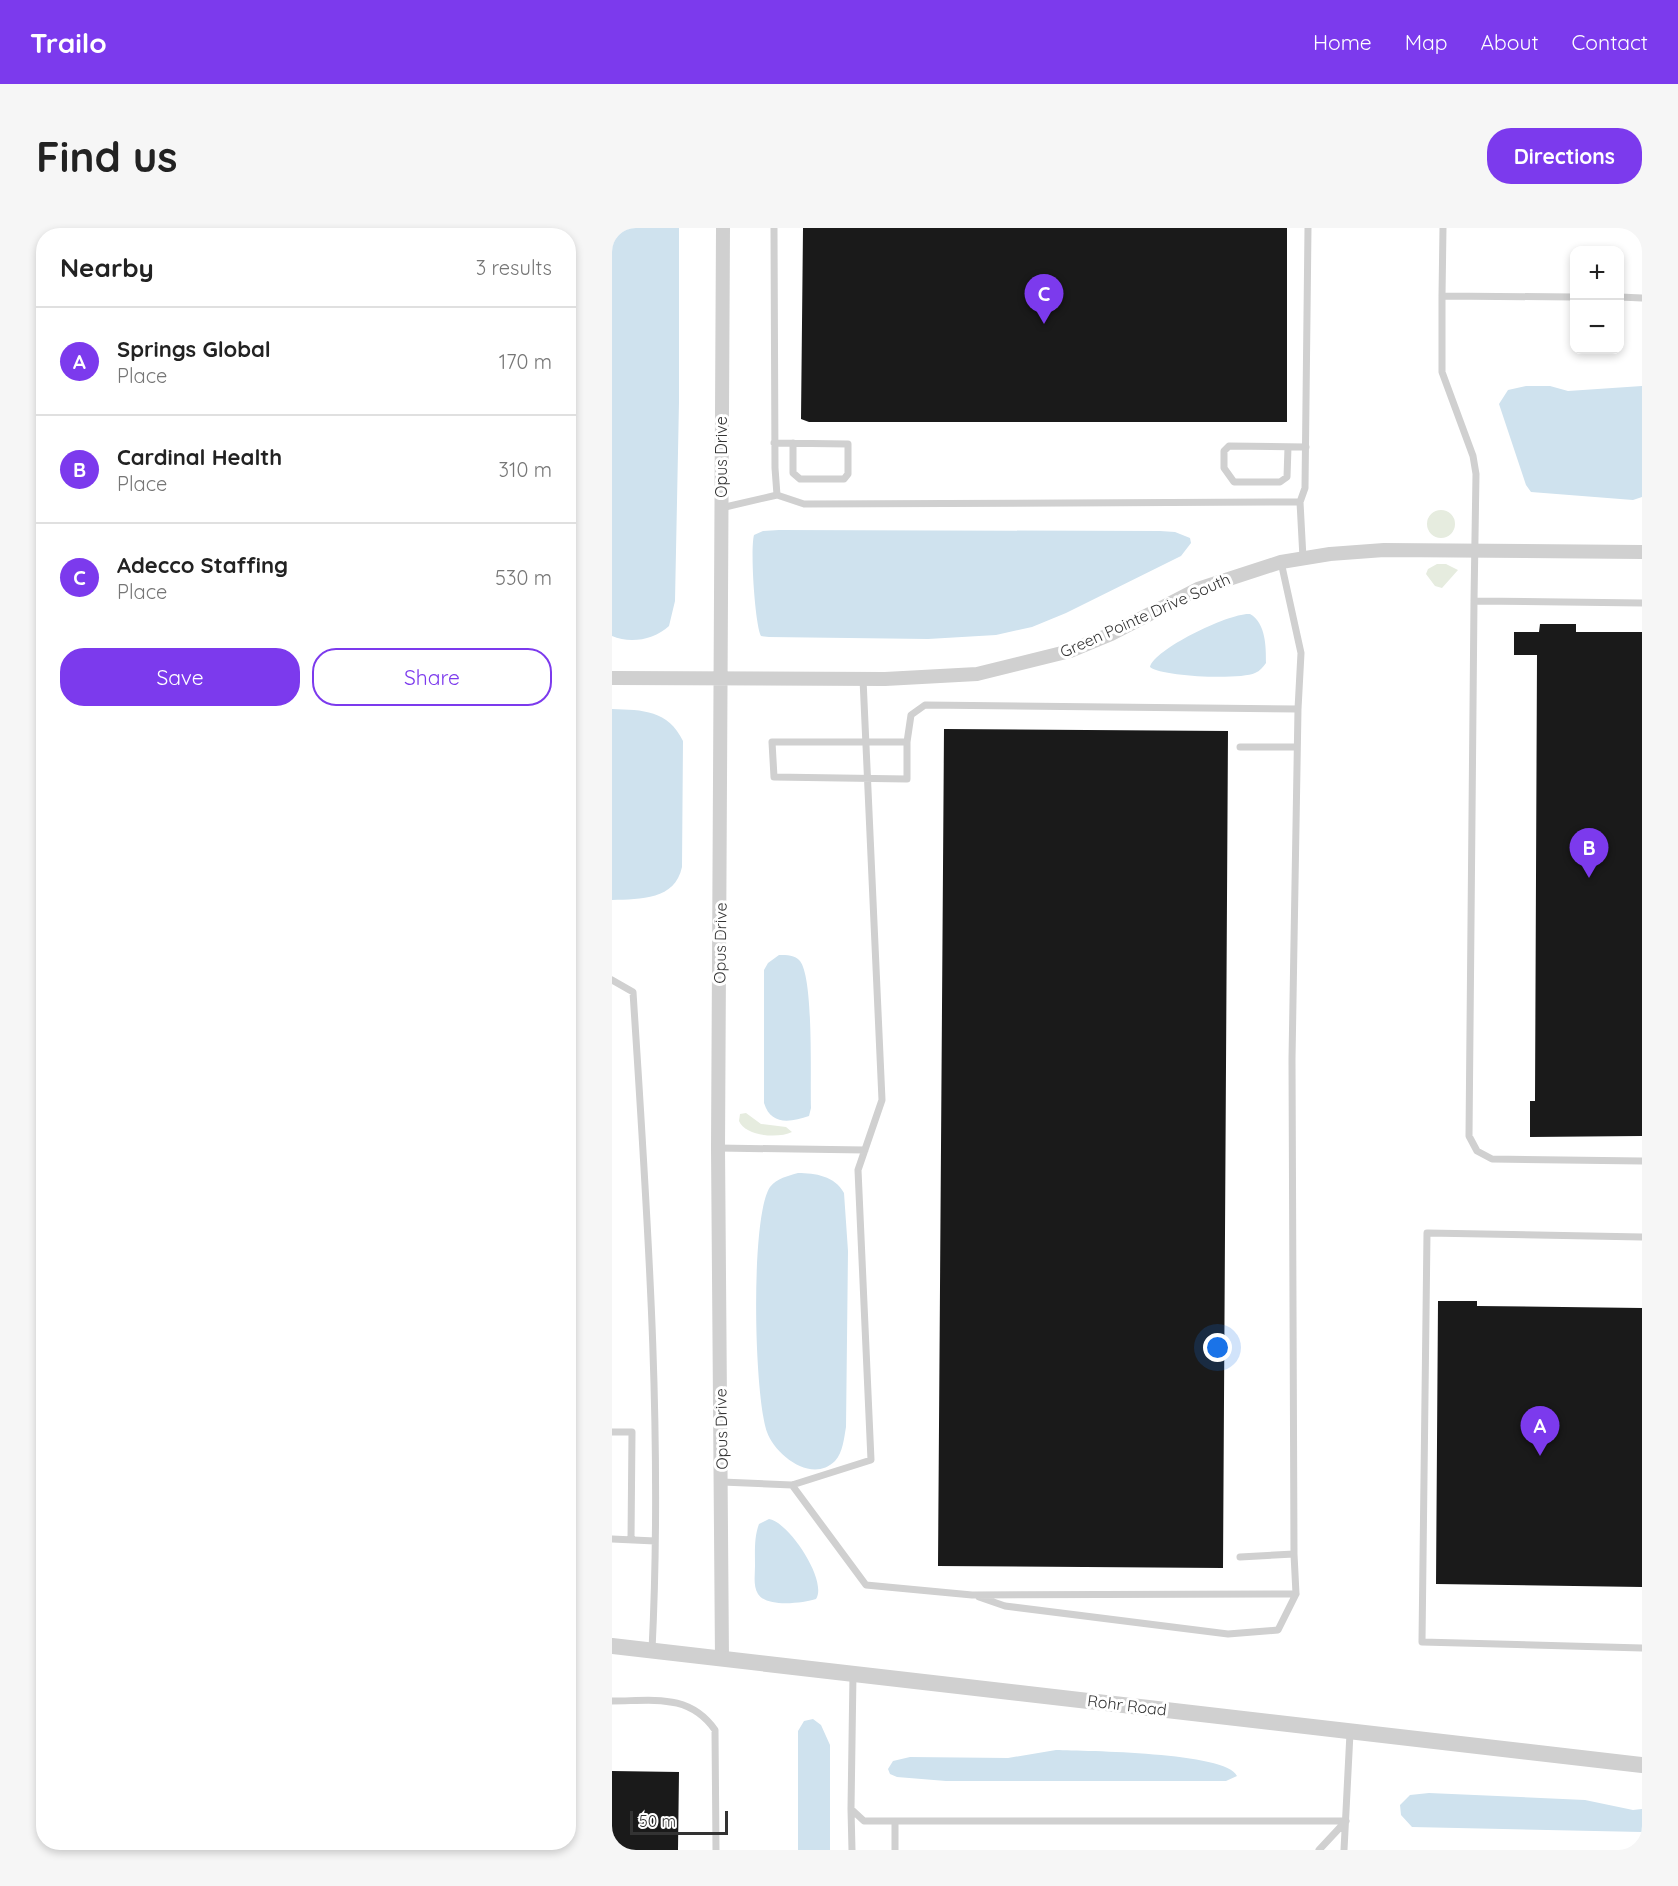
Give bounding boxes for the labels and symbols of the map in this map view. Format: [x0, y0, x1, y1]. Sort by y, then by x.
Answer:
pin: C [1024, 274, 1064, 324]
street label: Opus Drive [711, 416, 731, 498]
street label: Green Pointe Drive South [1057, 568, 1233, 662]
pin: B [1570, 828, 1608, 878]
street label: Opus Drive [709, 902, 731, 984]
your location [1203, 1333, 1232, 1362]
street label: Opus Drive [710, 1388, 732, 1470]
pin: A [1520, 1406, 1560, 1456]
street label: Rohr Road [1086, 1690, 1168, 1720]
scale bar [630, 1808, 728, 1836]

